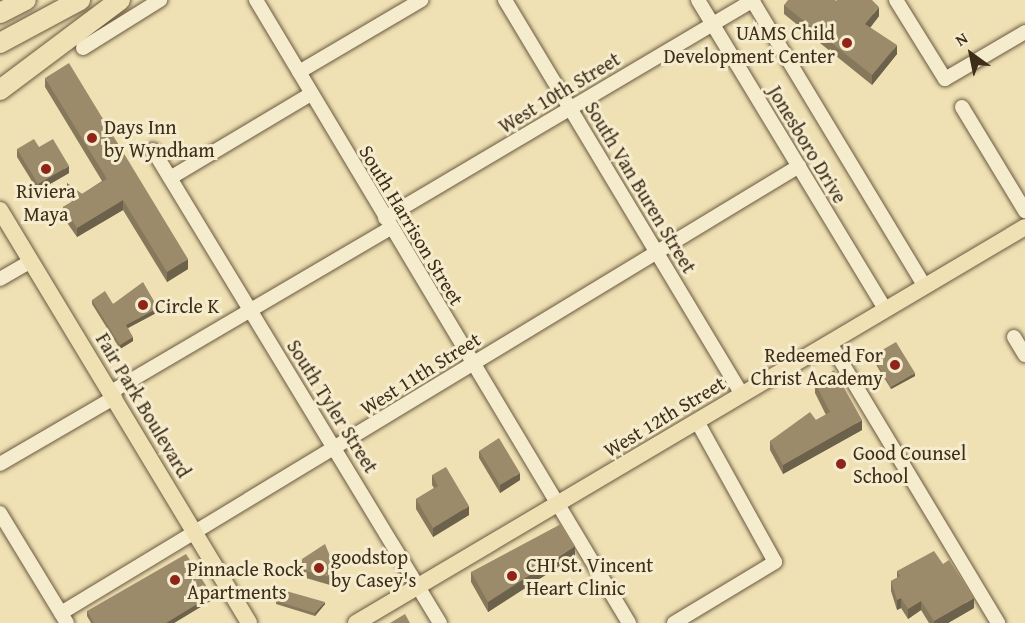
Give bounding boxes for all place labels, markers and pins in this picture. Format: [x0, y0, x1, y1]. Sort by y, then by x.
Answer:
place label: UAMS Child Development Center [663, 20, 835, 67]
marker: UAMS Child Development Center [840, 36, 854, 50]
place label: Days Inn by Wyndham [104, 114, 215, 161]
marker: Days Inn by Wyndham [85, 131, 99, 145]
marker: Riviera Maya [39, 162, 53, 176]
place label: Riviera Maya [16, 179, 76, 226]
place label: Circle K [155, 293, 219, 317]
marker: Circle K [136, 298, 150, 312]
place label: Redeemed For Christ Academy [751, 342, 883, 389]
marker: Redeemed For Christ Academy [888, 358, 902, 372]
place label: Good Counsel School [853, 440, 966, 487]
marker: Good Counsel School [834, 457, 848, 471]
place label: goodstop by Casey's [331, 544, 416, 591]
place label: CHI St. Vincent Heart Clinic [526, 552, 653, 599]
place label: Pinnacle Rock Apartments [187, 556, 304, 603]
marker: goodstop by Casey's [312, 561, 326, 575]
marker: CHI St. Vincent Heart Clinic [503, 567, 521, 585]
marker: Pinnacle Rock Apartments [168, 573, 182, 587]

